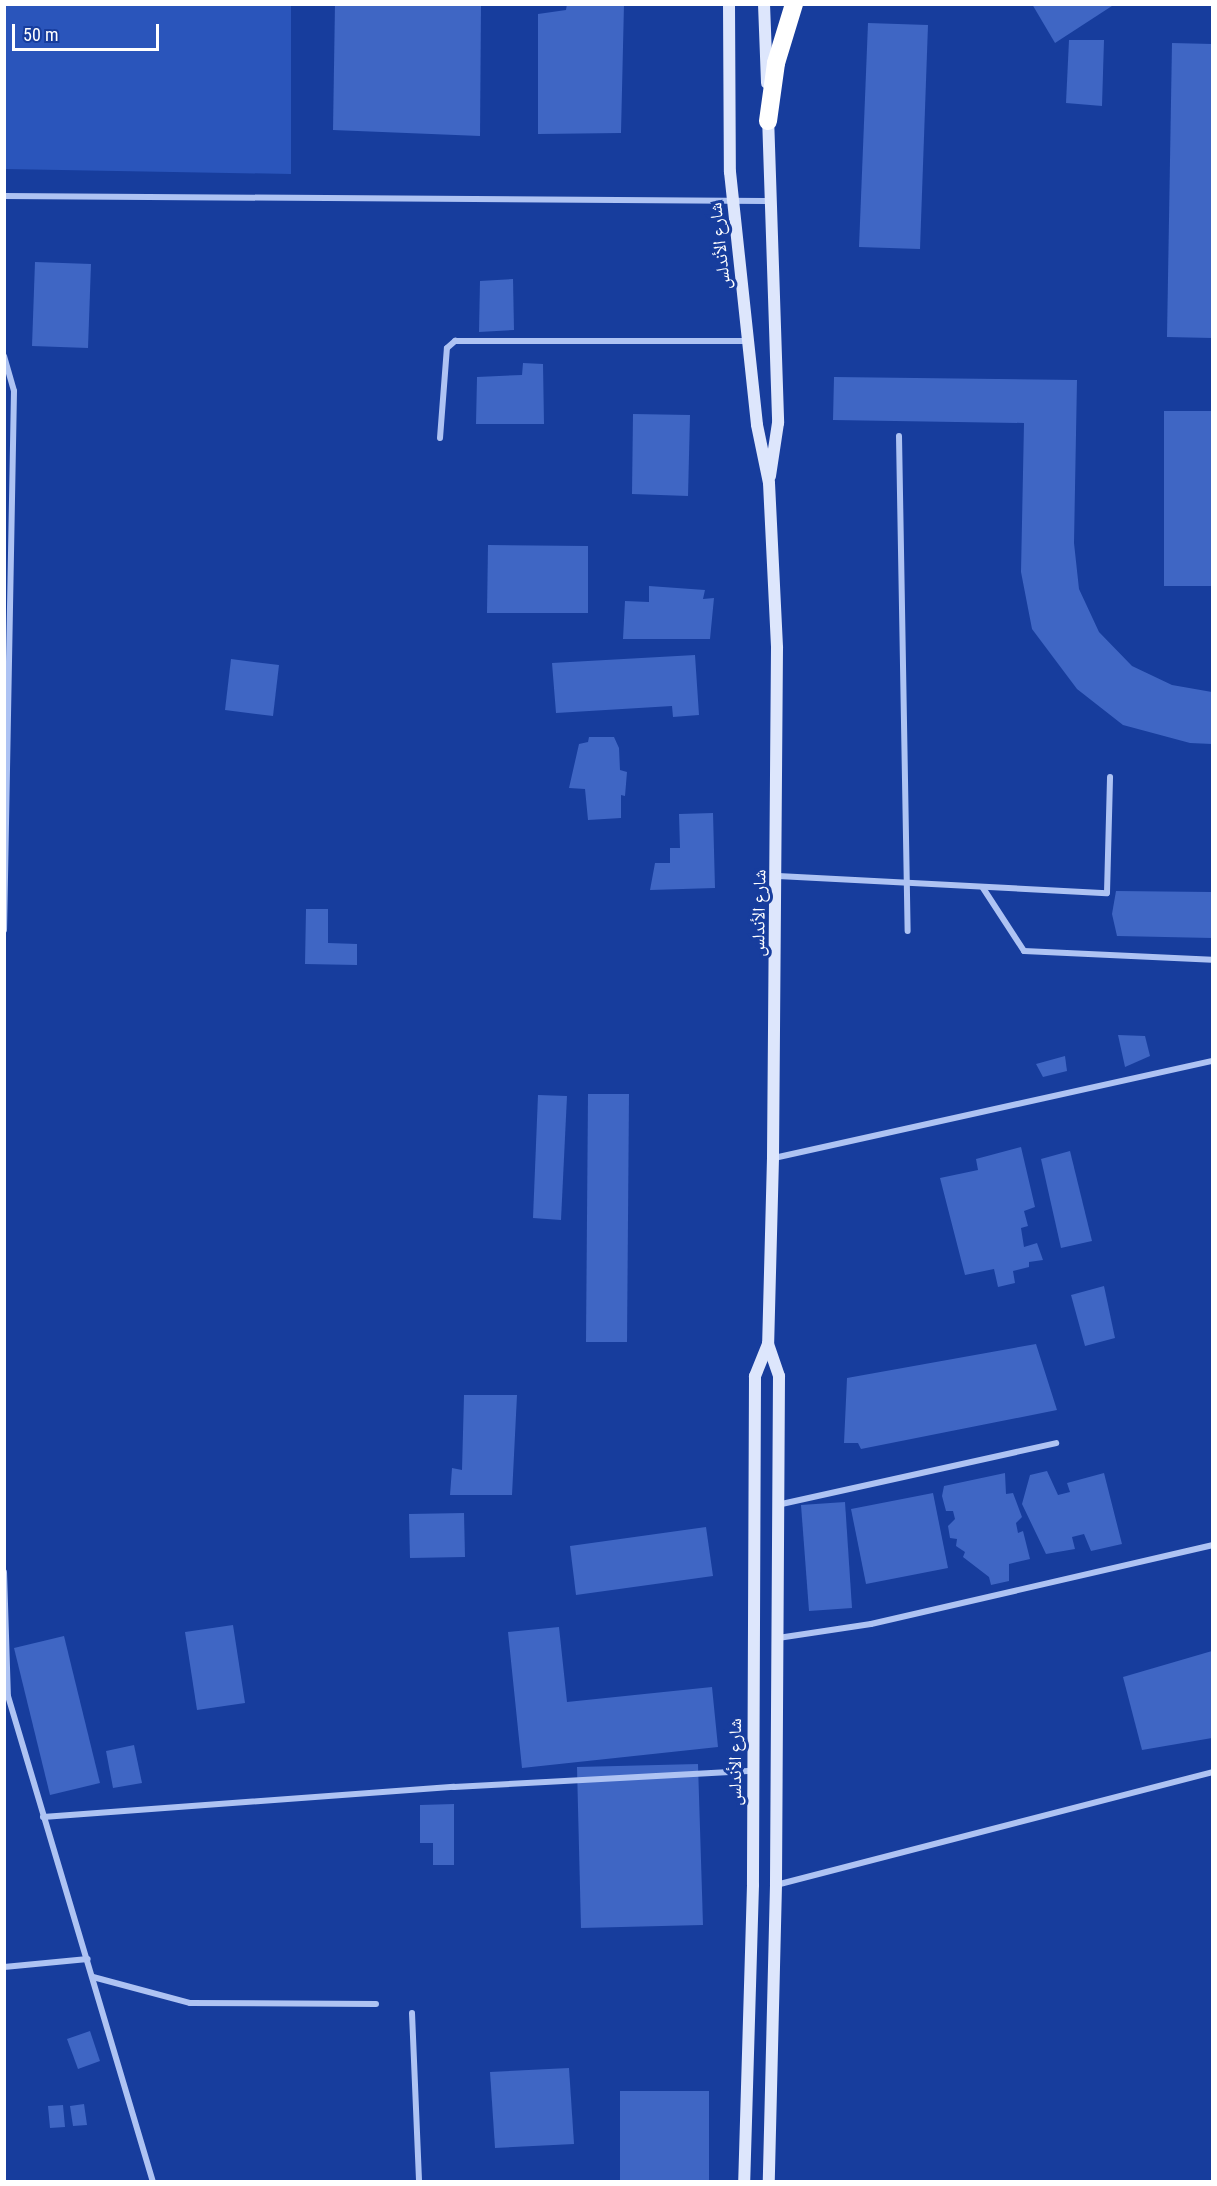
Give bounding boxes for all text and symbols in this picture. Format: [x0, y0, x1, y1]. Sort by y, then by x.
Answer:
scale bar [15, 12, 162, 50]
text: 50 m [23, 24, 58, 45]
street label: شارع الأندلس [705, 201, 735, 291]
street label: شارع الأندلس [747, 869, 771, 957]
street label: شارع الأندلس [724, 1718, 746, 1806]

